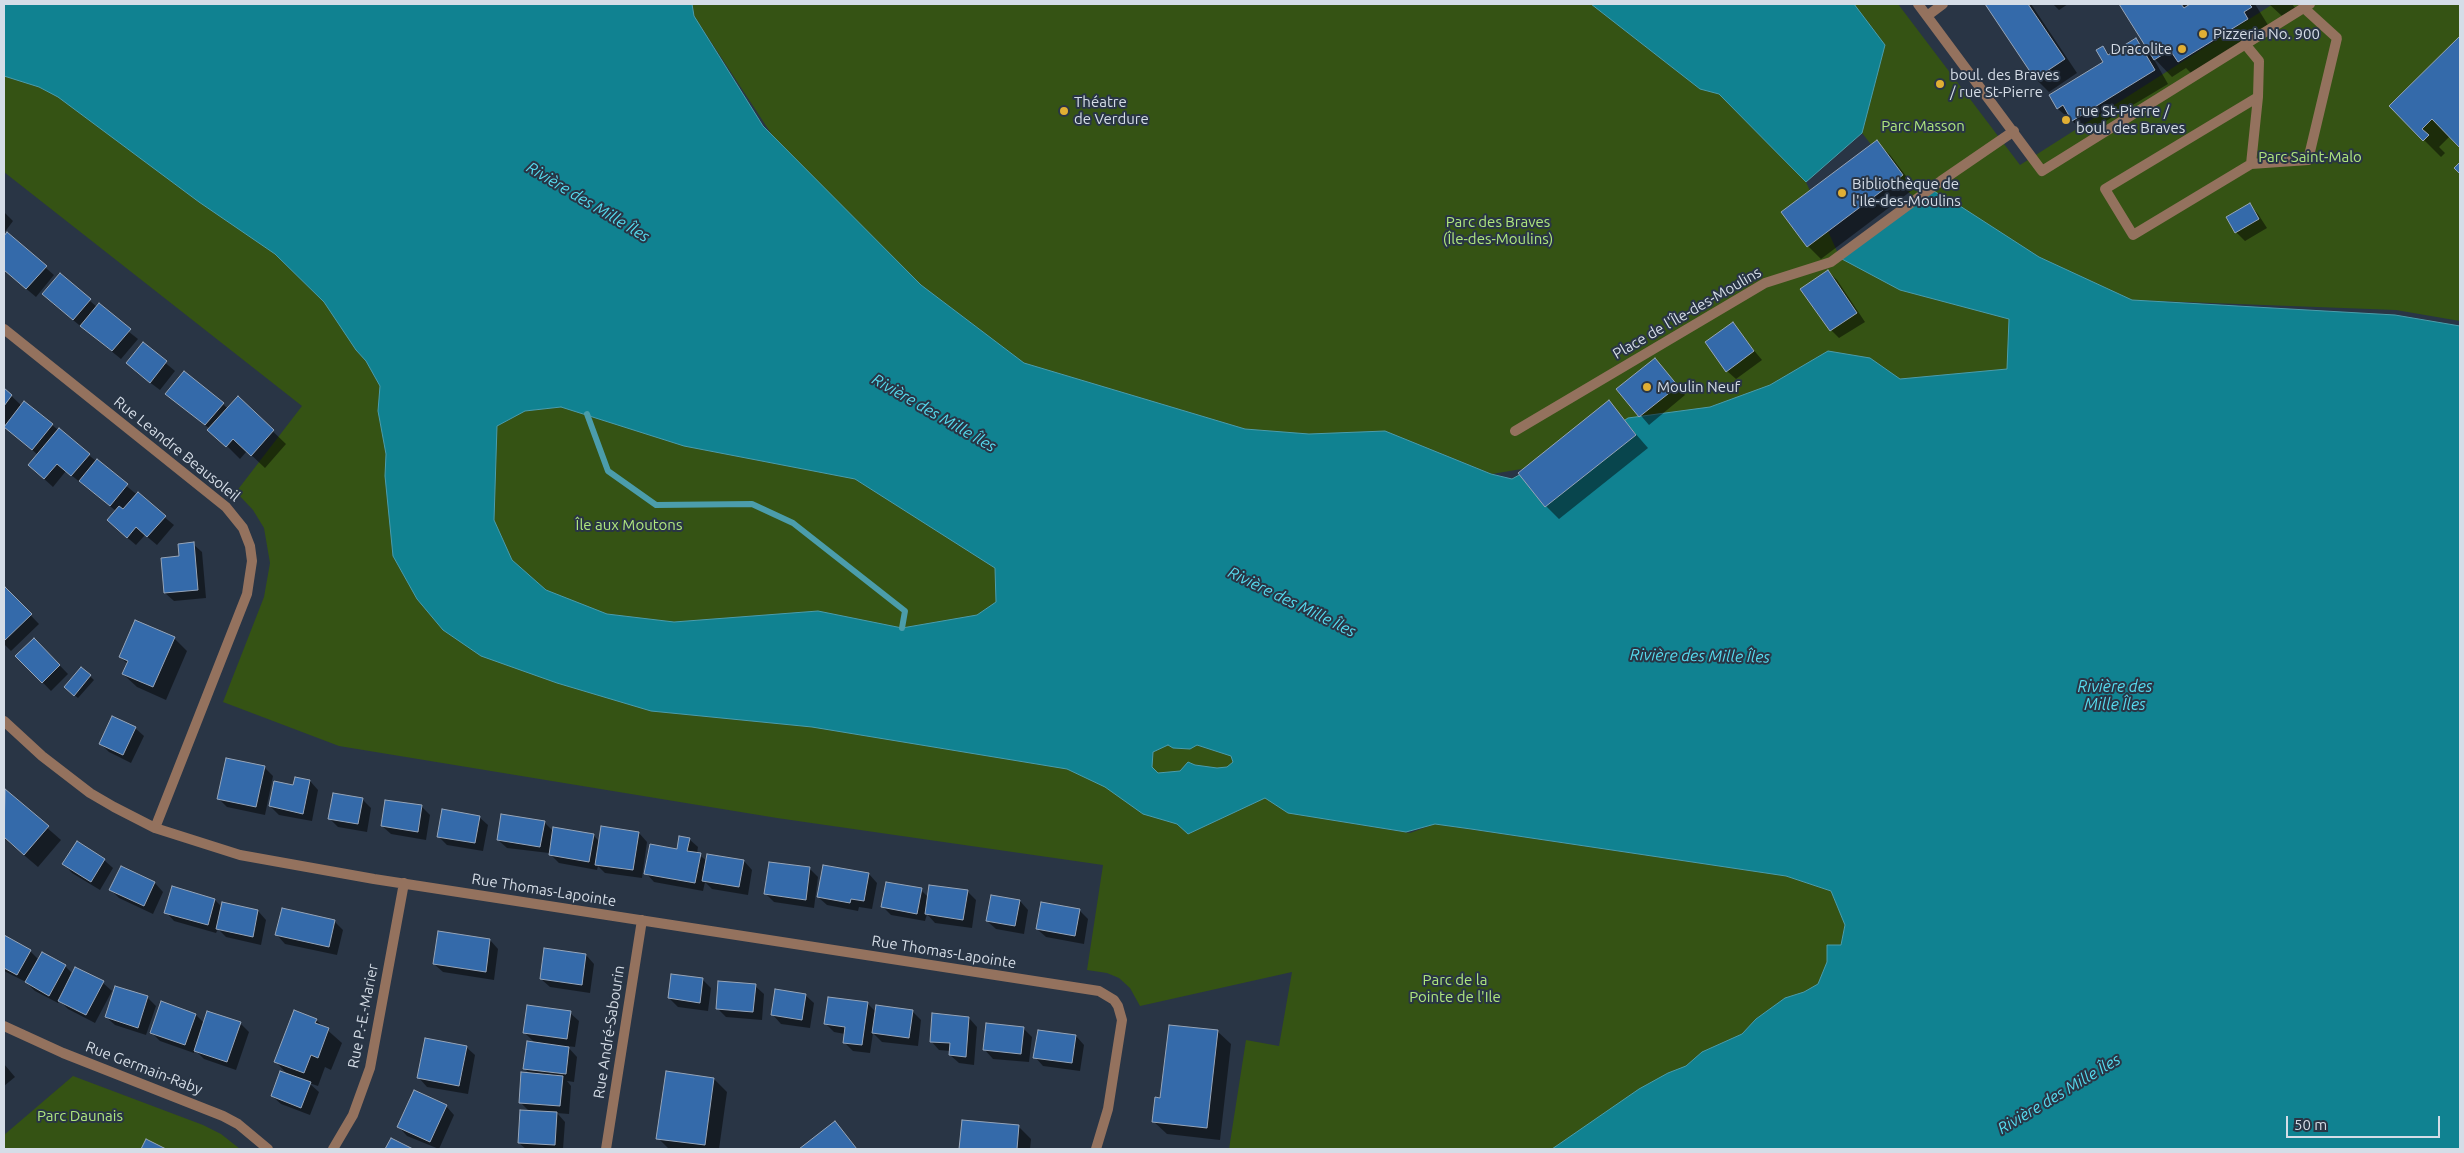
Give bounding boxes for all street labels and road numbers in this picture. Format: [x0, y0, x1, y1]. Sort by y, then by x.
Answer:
street label: Place de l'Île-des-Moulins [1609, 263, 1765, 363]
street label: Rue Leandre Beausoleil [110, 393, 244, 505]
street label: Rue Thomas-Lapointe [470, 870, 618, 910]
street label: Rue Thomas-Lapointe [870, 932, 1018, 972]
street label: Rue P.-E.-Marier [344, 962, 382, 1070]
street label: Rue André-Sabourin [590, 964, 628, 1100]
street label: Rue Germain-Raby [83, 1037, 205, 1099]

